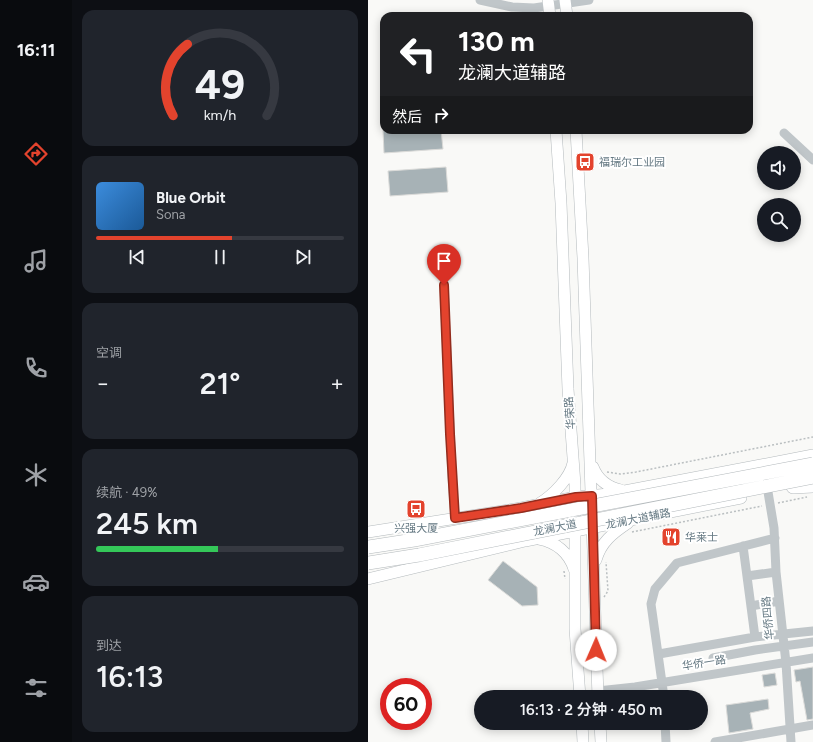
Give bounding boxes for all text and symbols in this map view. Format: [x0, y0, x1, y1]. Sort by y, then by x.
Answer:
text: 130 m [458, 24, 535, 58]
icon: left [392, 28, 444, 80]
text: 16:11 [17, 39, 55, 61]
text: 49 [195, 59, 245, 109]
text: 龙澜大道辅路 [458, 62, 566, 84]
icon: right [430, 104, 452, 126]
text: km/h [204, 106, 236, 124]
text: 然后 [392, 108, 422, 126]
icon: directions [22, 140, 50, 168]
map controls [757, 146, 801, 242]
button: sound [757, 146, 801, 190]
bus stop icon: 福瑞尔工业园 [574, 151, 596, 173]
place label: 福瑞尔工业园 [599, 156, 665, 169]
text: Blue Orbit [156, 189, 226, 207]
button: search [757, 198, 801, 242]
text: Sona [156, 207, 185, 222]
pin [427, 244, 461, 285]
icon: previous [126, 246, 148, 268]
icon: pause [209, 246, 231, 268]
icon: next [292, 246, 314, 268]
icon: music [22, 247, 50, 275]
icon: arrive [433, 250, 455, 272]
text: 空调 [96, 345, 122, 360]
icon: phone [22, 354, 50, 382]
text: 21° [200, 365, 240, 402]
text: − [96, 370, 110, 397]
text: + [330, 370, 344, 397]
street label: 华荣路 [562, 396, 578, 430]
icon: climate [22, 461, 50, 489]
text: 续航 · 49% [96, 485, 157, 500]
bus stop icon: 兴强大厦 [405, 498, 427, 520]
text: 245 km [96, 505, 198, 542]
street label: 龙澜大道辅路 [604, 506, 672, 532]
street label: 龙澜大道 [532, 517, 578, 539]
place label: 兴强大厦 [394, 522, 438, 535]
restaurant icon: 华莱士 [660, 526, 682, 548]
place label: 华莱士 [685, 531, 718, 544]
icon: car [22, 568, 50, 596]
street label: 华侨四路 [760, 596, 776, 640]
position arrow [575, 629, 617, 671]
text: 到达 [96, 638, 122, 653]
street label: 华侨一路 [681, 653, 727, 673]
text: 16:13 [96, 658, 163, 695]
icon: filters [22, 674, 50, 702]
speed limit sign: 60 [380, 678, 432, 730]
text: 16:13 · 2 分钟 · 450 m [520, 701, 662, 719]

